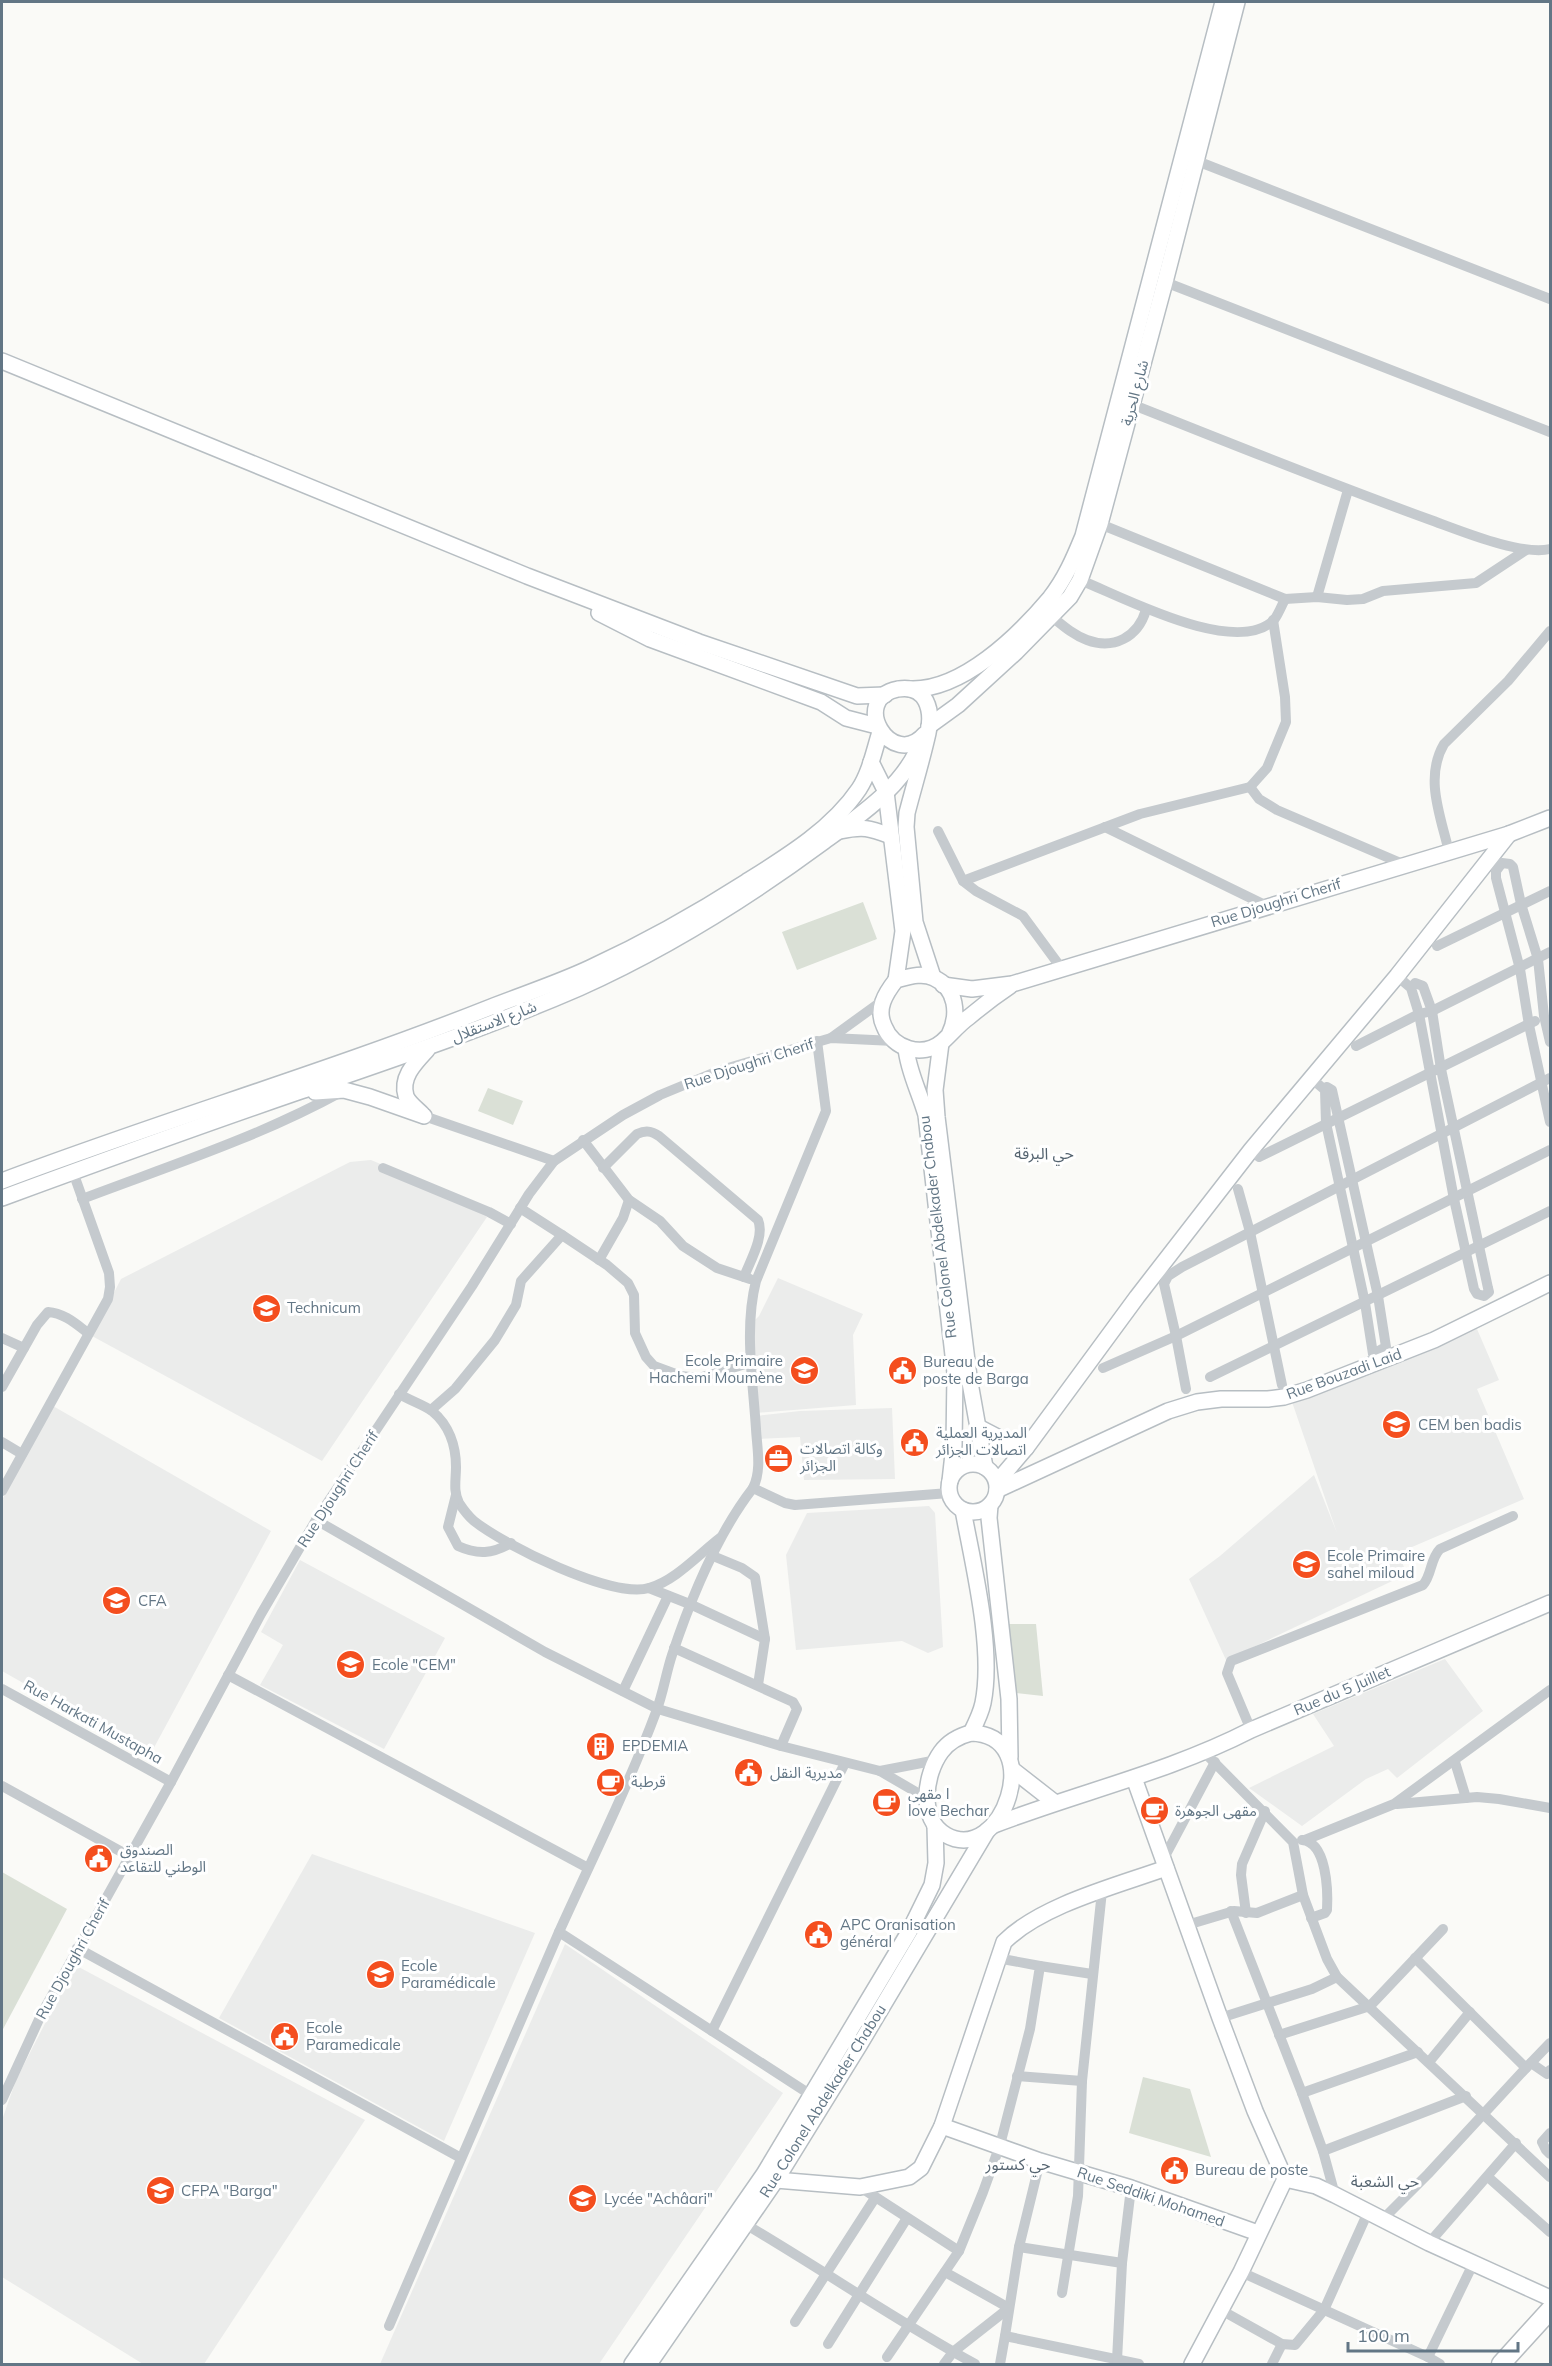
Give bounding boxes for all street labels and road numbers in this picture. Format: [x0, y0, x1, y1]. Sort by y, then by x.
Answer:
street label: شارع الحرية [1117, 358, 1155, 429]
street label: Rue Djoughri Cherif [1208, 873, 1344, 931]
street label: شارع الاستقلال [449, 997, 540, 1049]
street label: Rue Djoughri Cherif [682, 1033, 817, 1093]
street label: Rue Colonel Abdelkader Chabou [914, 1115, 961, 1339]
street label: Rue Bouzadi Laid [1284, 1344, 1404, 1403]
street label: Rue Djoughri Cherif [293, 1426, 383, 1551]
street label: Rue du 5 Juillet [1291, 1662, 1393, 1719]
street label: Rue Harkati Mustapha [20, 1675, 166, 1768]
street label: Rue Djoughri Cherif [31, 1894, 114, 2022]
street label: Rue Colonel Abdelkader Chabou [755, 2001, 890, 2201]
street label: Rue Seddiki Mohamed [1075, 2162, 1228, 2231]

